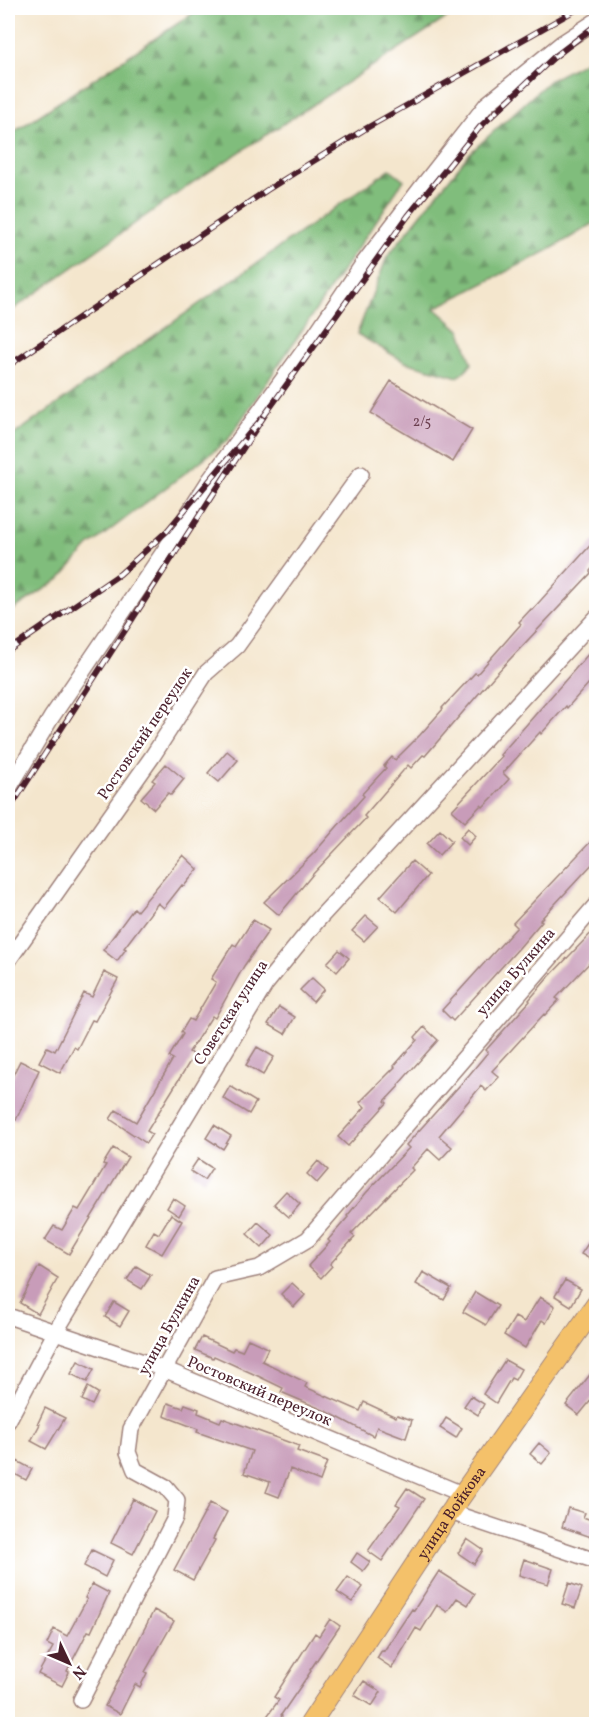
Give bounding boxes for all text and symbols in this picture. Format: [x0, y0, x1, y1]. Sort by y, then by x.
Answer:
house number: 2/5 [413, 413, 431, 432]
street label: Ростовский переулок [93, 663, 198, 805]
street label: улица Булкина [472, 923, 561, 1021]
street label: Советская улица [189, 956, 274, 1070]
street label: улица Булкина [133, 1272, 206, 1380]
street label: Ростовский переулок [184, 1351, 335, 1432]
street label: улица Войкова [412, 1462, 492, 1565]
north arrow [39, 1633, 99, 1693]
text: N [66, 1660, 90, 1684]

